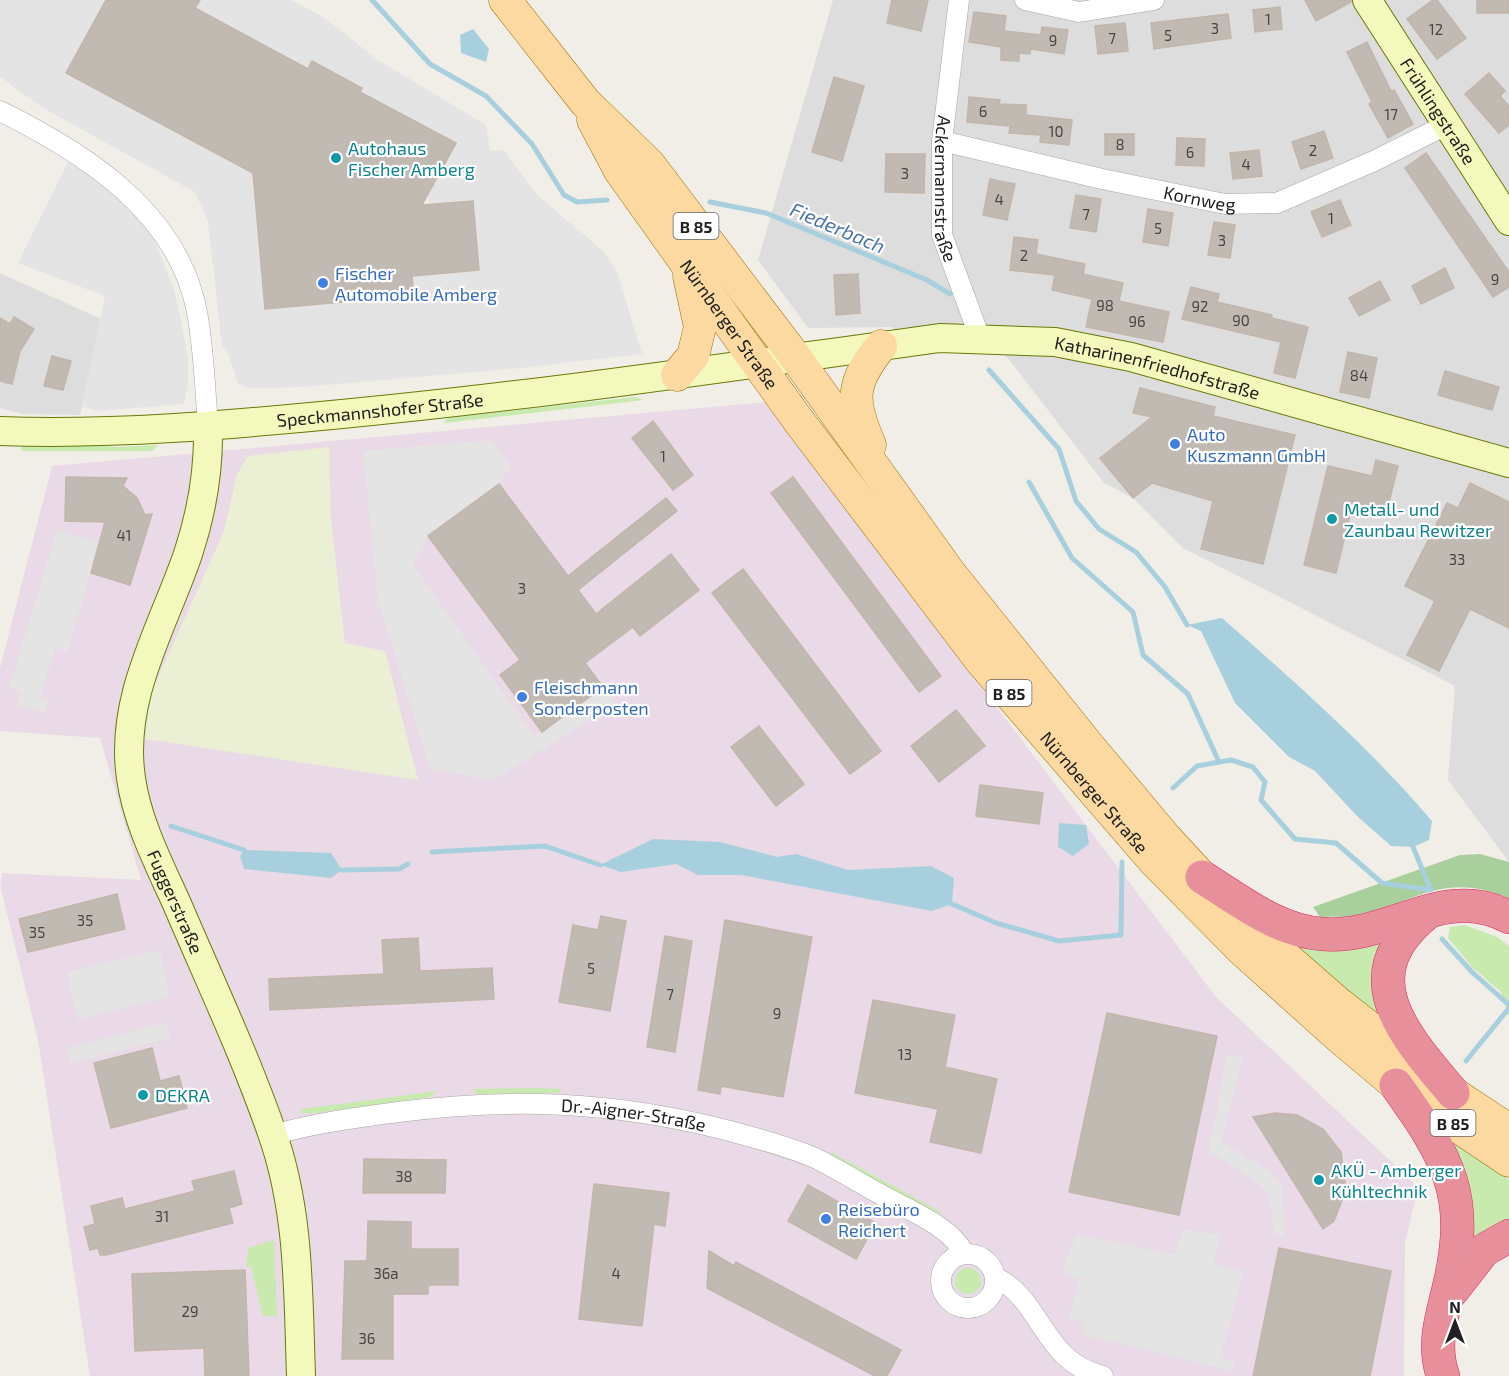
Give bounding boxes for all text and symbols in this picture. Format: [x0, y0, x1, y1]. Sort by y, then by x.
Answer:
house number: 1 [1265, 10, 1271, 28]
house number: 3 [1211, 19, 1219, 37]
house number: 12 [1429, 20, 1443, 38]
house number: 5 [1164, 26, 1172, 44]
house number: 7 [1108, 29, 1116, 47]
house number: 9 [1049, 31, 1057, 49]
street label: Frühlingstraße [1396, 54, 1481, 169]
house number: 6 [979, 102, 987, 120]
house number: 17 [1384, 105, 1398, 123]
street label: Ackermannstraße [930, 114, 962, 265]
house number: 10 [1048, 122, 1064, 140]
house number: 8 [1115, 135, 1125, 153]
place label: Autohaus Fischer Amberg [348, 137, 475, 180]
house number: 2 [1309, 141, 1317, 159]
house number: 6 [1186, 143, 1194, 161]
marker: Autohaus Fischer Amberg [329, 151, 343, 165]
house number: 4 [1241, 155, 1251, 173]
house number: 3 [901, 164, 909, 182]
street label: Kornweg [1162, 181, 1236, 215]
house number: 4 [994, 190, 1004, 208]
water label: Fiederbach [787, 196, 889, 258]
house number: 7 [1082, 205, 1090, 223]
house number: 1 [1328, 209, 1334, 227]
road number: B 85 [674, 213, 718, 239]
house number: 5 [1154, 219, 1162, 237]
house number: 3 [1218, 231, 1226, 249]
house number: 2 [1020, 246, 1028, 264]
street label: Nürnberger Straße [676, 255, 783, 393]
place label: Fischer Automobile Amberg [335, 262, 497, 305]
house number: 9 [1491, 270, 1499, 288]
marker: Fischer Automobile Amberg [316, 276, 330, 290]
house number: 98 [1096, 296, 1114, 314]
house number: 92 [1191, 297, 1209, 315]
house number: 90 [1232, 311, 1250, 329]
house number: 96 [1128, 312, 1146, 330]
street label: Katharinenfriedhofstraße [1053, 331, 1262, 404]
house number: 84 [1350, 366, 1368, 384]
street label: Speckmannshofer Straße [276, 388, 485, 431]
place label: Auto Kuszmann GmbH [1187, 423, 1326, 466]
marker: Auto Kuszmann GmbH [1168, 437, 1182, 451]
house number: 1 [660, 447, 666, 465]
place label: Metall- und Zaunbau Rewitzer [1344, 498, 1492, 541]
marker: Metall- und Zaunbau Rewitzer [1325, 512, 1339, 526]
house number: 41 [116, 526, 132, 544]
house number: 33 [1449, 550, 1465, 568]
house number: 3 [518, 579, 526, 597]
place label: Fleischmann Sonderposten [534, 676, 649, 719]
road number: B 85 [986, 680, 1032, 706]
marker: Fleischmann Sonderposten [515, 690, 529, 704]
street label: Nürnberger Straße [1036, 727, 1153, 858]
street label: Fuggerstraße [143, 846, 208, 957]
house number: 35 [77, 911, 93, 929]
house number: 35 [29, 923, 45, 941]
house number: 5 [587, 959, 595, 977]
house number: 7 [666, 985, 674, 1003]
house number: 9 [773, 1004, 781, 1022]
house number: 13 [898, 1045, 912, 1063]
place label: DEKRA [155, 1084, 211, 1106]
marker: DEKRA [136, 1088, 150, 1102]
street label: Dr.-Aigner-Straße [561, 1094, 708, 1136]
road number: B 85 [1430, 1110, 1476, 1136]
place label: AKÜ - Amberger Kühltechnik [1331, 1159, 1461, 1202]
house number: 38 [395, 1167, 413, 1185]
marker: AKÜ - Amberger Kühltechnik [1312, 1173, 1326, 1187]
place label: Reisebüro Reichert [838, 1198, 920, 1241]
house number: 31 [155, 1207, 169, 1225]
marker: Reisebüro Reichert [819, 1212, 833, 1226]
house number: 36a [373, 1264, 399, 1282]
house number: 4 [611, 1264, 621, 1282]
north arrow [1425, 1292, 1485, 1352]
text: N [1449, 1297, 1461, 1316]
house number: 29 [181, 1302, 199, 1320]
house number: 36 [359, 1329, 375, 1347]

